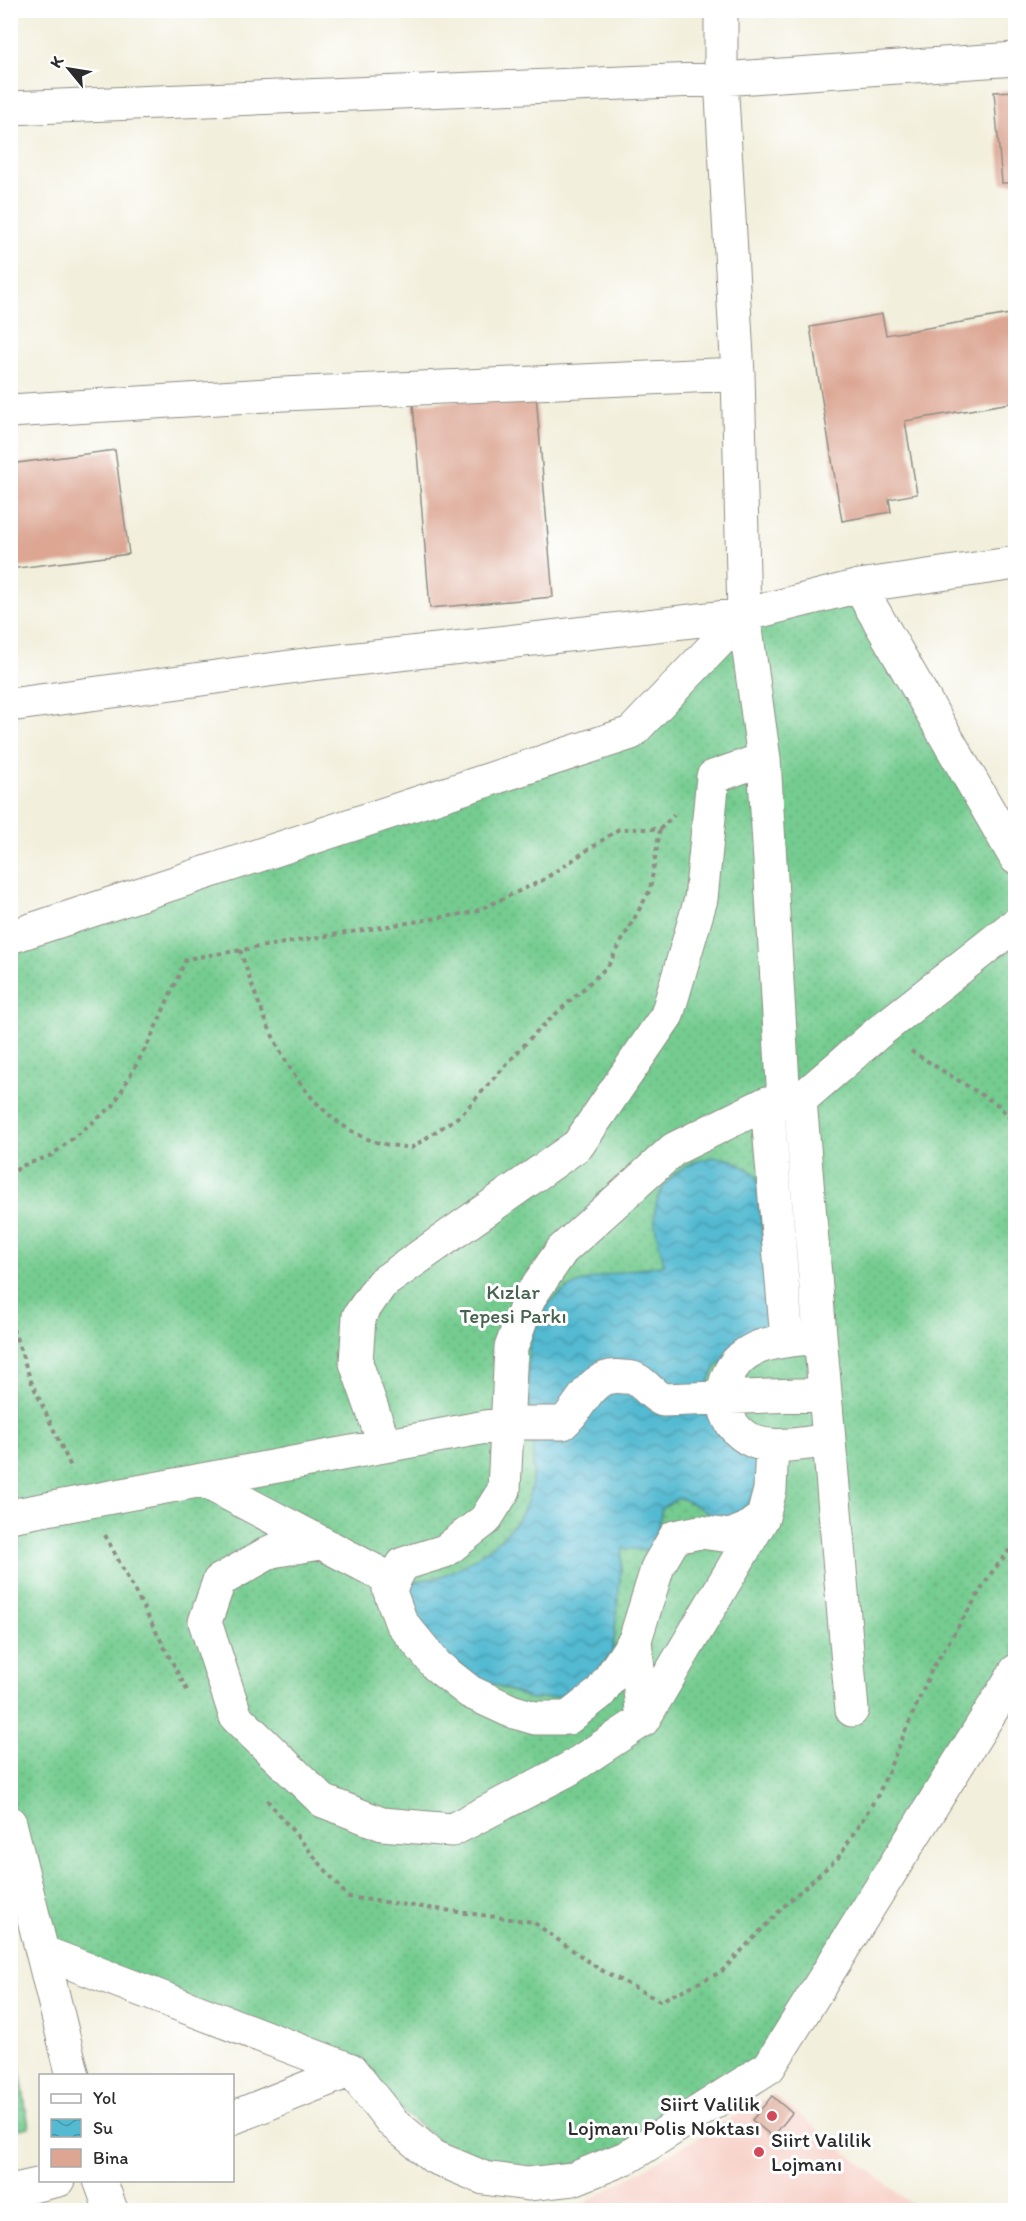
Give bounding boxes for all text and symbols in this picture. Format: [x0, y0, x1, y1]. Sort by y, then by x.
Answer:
north arrow [39, 39, 99, 99]
text: K [46, 52, 68, 71]
park label: Kızlar Tepesi Parkı [459, 1279, 567, 1328]
legend [39, 2074, 234, 2182]
text: Yol [93, 2087, 116, 2109]
place label: Siirt Valilik Lojmanı Polis Noktası [567, 2091, 760, 2140]
marker: Siirt Valilik Lojmanı Polis Noktası [765, 2109, 779, 2123]
text: Su [93, 2117, 113, 2139]
place label: Siirt Valilik Lojmanı [771, 2127, 871, 2176]
marker: Siirt Valilik Lojmanı [752, 2145, 766, 2159]
text: Bina [93, 2147, 128, 2169]

